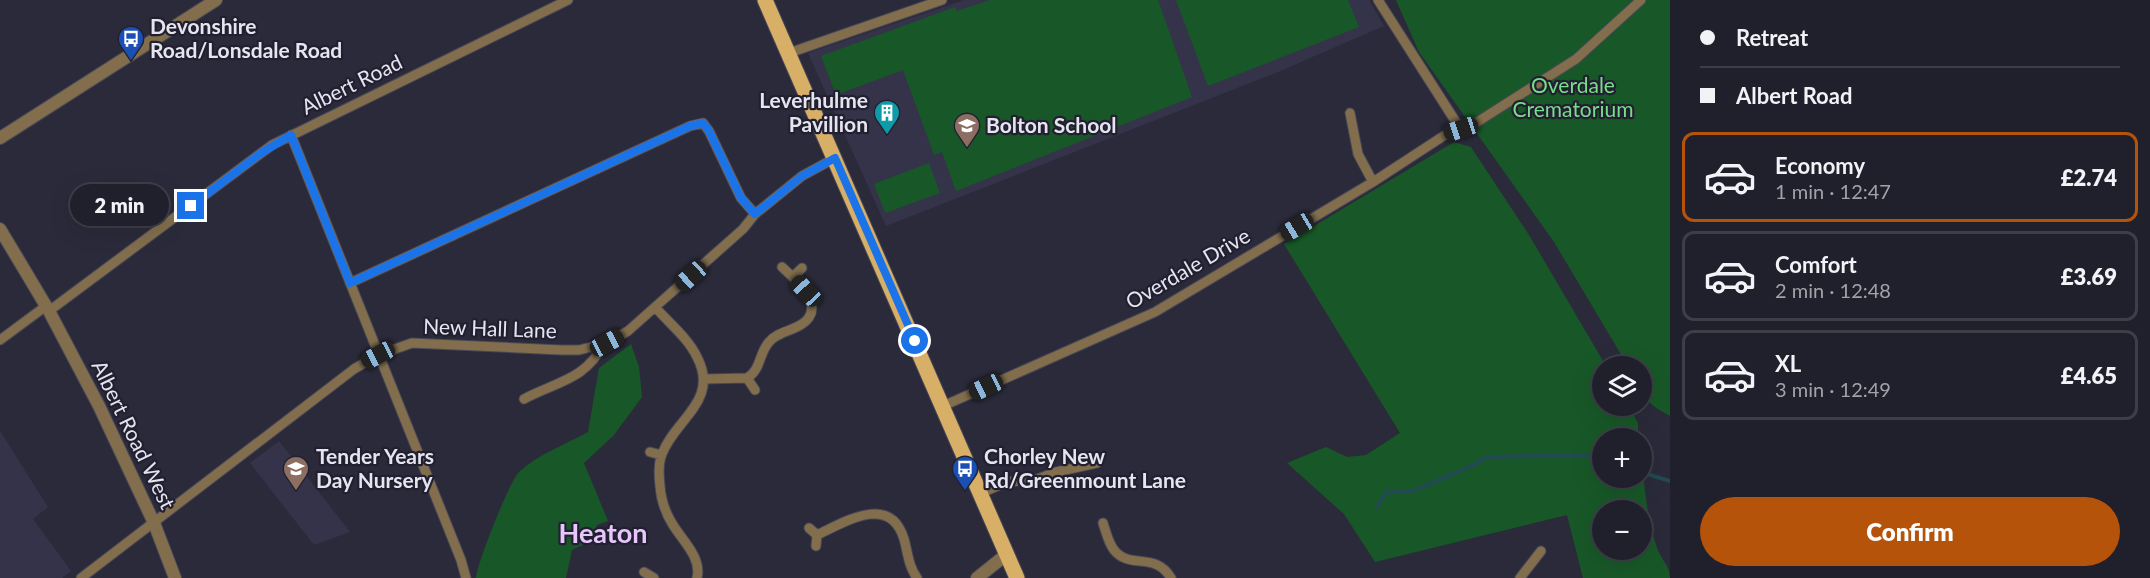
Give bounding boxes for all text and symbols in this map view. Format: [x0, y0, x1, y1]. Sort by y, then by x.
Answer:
place label: Devonshire Road/Lonsdale Road [150, 13, 342, 62]
bus stop icon: Devonshire Road/Lonsdale Road [116, 24, 146, 62]
text: Retreat [1736, 24, 1808, 51]
street label: Albert Road [297, 49, 406, 119]
park label: Overdale Crematorium [1513, 72, 1633, 121]
text: Albert Road [1736, 82, 1852, 109]
place label: Leverhulme Pavillion [759, 87, 868, 136]
building icon: Leverhulme Pavillion [872, 98, 902, 136]
school or university icon: Bolton School [952, 111, 982, 149]
place label: Bolton School [986, 112, 1117, 137]
car [1441, 115, 1481, 143]
icon: car [1703, 150, 1757, 204]
text: Economy [1775, 152, 1865, 179]
text: £2.74 [2061, 164, 2117, 191]
text: 1 min · 12:47 [1775, 179, 1891, 203]
callout: 2 min [71, 185, 170, 227]
route end [177, 192, 204, 219]
text: 2 min [95, 193, 144, 217]
car [1277, 210, 1317, 244]
street label: Overdale Drive [1121, 222, 1254, 313]
icon: car [1703, 249, 1757, 303]
text: Comfort [1775, 251, 1857, 278]
car [672, 257, 710, 295]
text: £3.69 [2061, 263, 2117, 290]
car [787, 272, 825, 310]
text: 2 min · 12:48 [1775, 278, 1891, 302]
street label: New Hall Lane [423, 313, 557, 342]
car [587, 327, 627, 359]
route start [901, 327, 928, 354]
car [358, 339, 398, 371]
icon: car [1703, 348, 1757, 402]
text: XL [1775, 350, 1801, 377]
street label: Albert Road West [88, 356, 181, 513]
map controls [1592, 356, 1652, 560]
button: layers [1592, 356, 1652, 416]
text: £4.65 [2061, 362, 2117, 389]
car [966, 371, 1006, 403]
text: 3 min · 12:49 [1775, 377, 1891, 401]
button: + [1592, 428, 1652, 488]
place label: Tender Years Day Nursery [316, 443, 434, 492]
place label: Chorley New Rd/Greenmount Lane [984, 443, 1186, 492]
school or university icon: Tender Years Day Nursery [281, 454, 311, 492]
bus stop icon: Chorley New Rd/Greenmount Lane [950, 454, 980, 492]
button: Confirm [1700, 497, 2120, 566]
button: − [1592, 500, 1652, 560]
district label: Heaton [559, 516, 648, 549]

